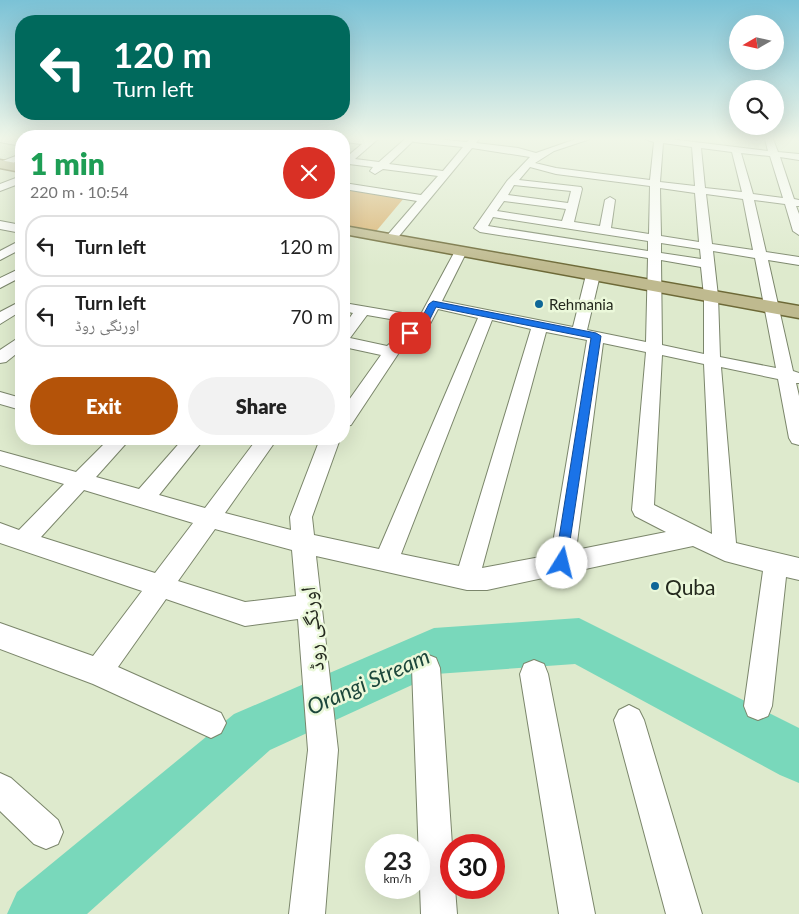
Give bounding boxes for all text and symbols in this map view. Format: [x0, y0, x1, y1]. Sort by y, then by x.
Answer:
north arrow [729, 15, 784, 70]
map controls [729, 15, 784, 135]
text: 120 m [113, 33, 212, 75]
icon: left [30, 35, 95, 100]
text: Turn left [113, 75, 194, 102]
button: search [729, 80, 784, 135]
text: 1 min [30, 145, 105, 181]
button: close [283, 147, 335, 199]
text: 220 m · 10:54 [30, 182, 129, 201]
icon: left [32, 232, 60, 260]
text: Turn left [75, 235, 146, 258]
text: 120 m [279, 235, 333, 258]
text: Turn left [75, 291, 146, 314]
place label: Rehmania [549, 295, 613, 313]
marker: Rehmania [533, 298, 545, 310]
icon: left [32, 302, 60, 330]
text: 70 m [290, 305, 333, 328]
pin [389, 312, 431, 354]
text: اورنگی روڈ [75, 315, 140, 334]
icon: arrive [396, 319, 424, 347]
button: Exit [30, 377, 178, 435]
button: Share [188, 377, 335, 435]
position arrow [535, 536, 587, 588]
place label: Quba [665, 574, 716, 599]
marker: Quba [649, 580, 661, 592]
street label: اورنگی روڈ [294, 585, 330, 672]
water label: Orangi Stream [302, 642, 434, 720]
speed limit sign: 30 [440, 834, 505, 899]
text: 23 [383, 845, 412, 875]
text: km/h [383, 871, 412, 886]

